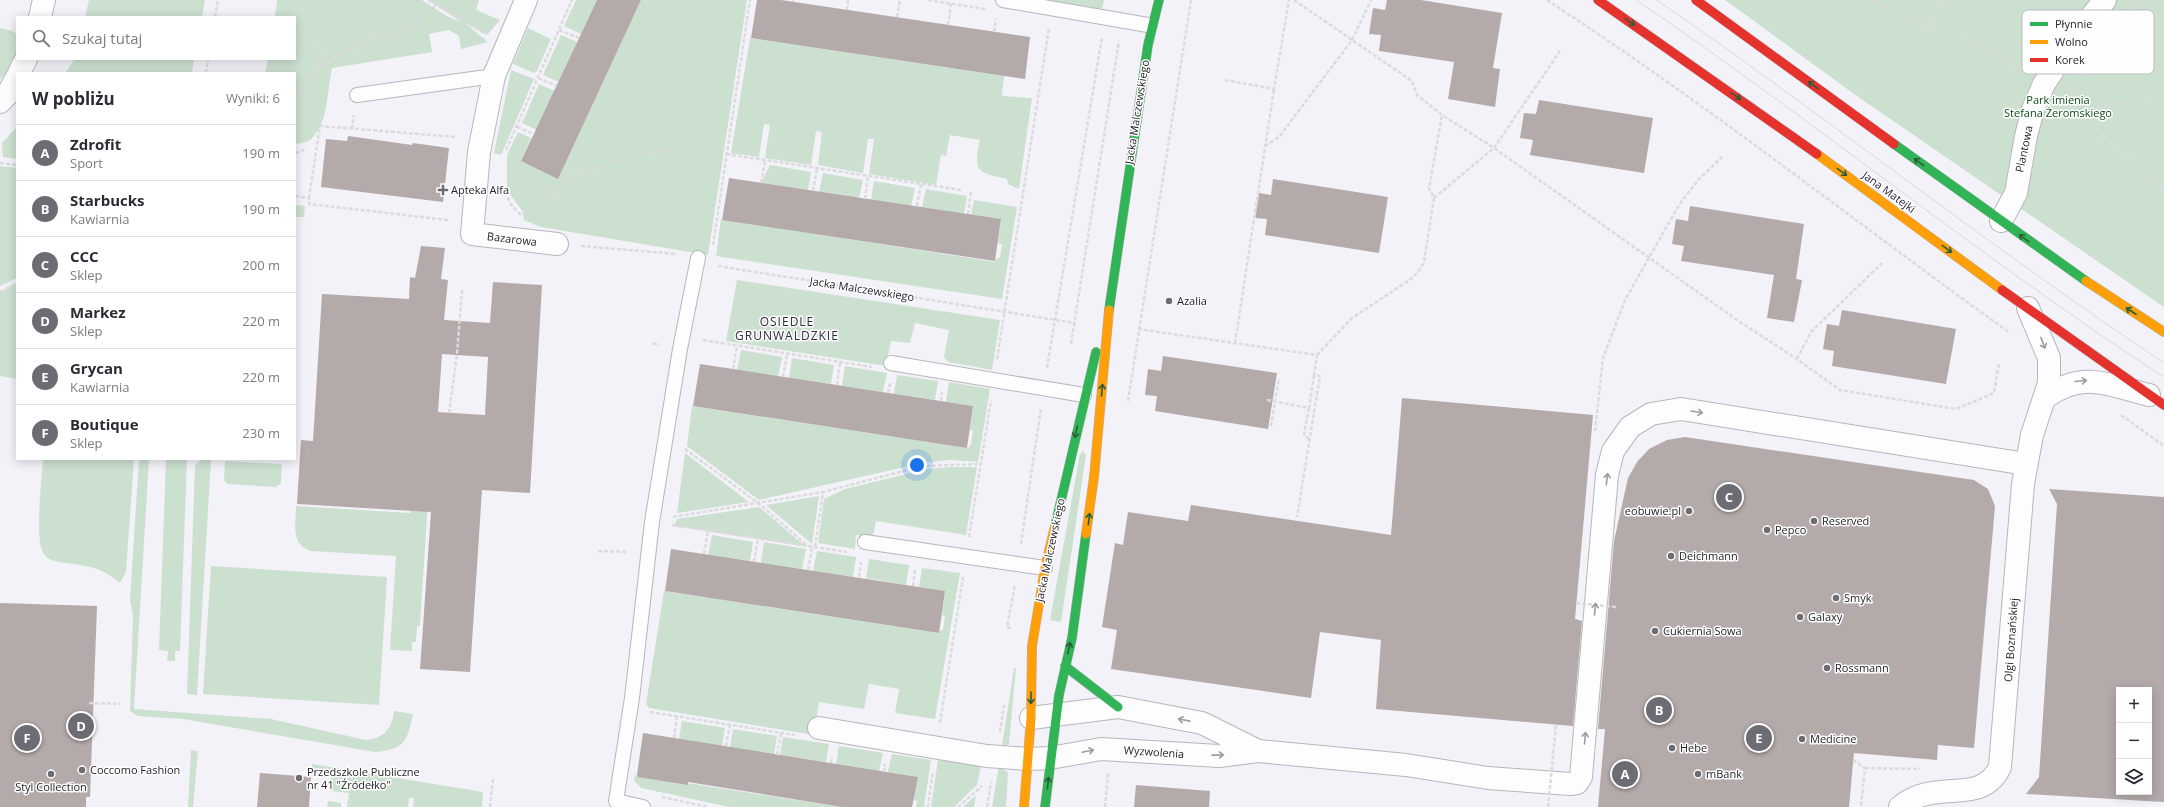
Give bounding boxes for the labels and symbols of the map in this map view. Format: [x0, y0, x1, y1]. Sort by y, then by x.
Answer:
legend [2022, 10, 2154, 74]
text: Płynnie [2055, 16, 2092, 31]
one-way arrow [1624, 18, 1635, 26]
text: Wolno [2055, 34, 2088, 49]
text: Korek [2055, 52, 2085, 67]
street label: Jacka Malczewskiego [1121, 58, 1152, 166]
one-way arrow [1808, 81, 1819, 89]
one-way arrow [1731, 92, 1742, 100]
park label: Park imienia Stefana Żeromskiego [2004, 92, 2112, 120]
street label: Plantowa [2011, 124, 2036, 174]
one-way arrow [1913, 157, 1924, 166]
street label: Jana Matejki [1859, 167, 1919, 216]
one-way arrow [1836, 168, 1847, 176]
place label: Apteka Alfa [451, 182, 509, 197]
marker: Apteka Alfa [438, 185, 448, 195]
street label: Bazarowa [486, 228, 538, 249]
one-way arrow [2019, 234, 2030, 242]
one-way arrow [1941, 245, 1952, 253]
street label: Jacka Malczewskiego [808, 273, 916, 304]
place label: Azalia [1177, 293, 1207, 308]
marker: Azalia [1164, 296, 1174, 306]
one-way arrow [2126, 307, 2137, 315]
district label: OSIEDLE GRUNWALDZKIE [735, 313, 839, 344]
one-way arrow [2040, 337, 2047, 349]
one-way arrow [2074, 378, 2087, 385]
one-way arrow [1099, 384, 1106, 397]
one-way arrow [1690, 408, 1703, 416]
one-way arrow [1071, 425, 1079, 438]
your location [907, 455, 927, 475]
one-way arrow [1603, 473, 1611, 486]
pin: C [1716, 482, 1742, 512]
street label: Jacka Malczewskiego [1031, 496, 1068, 604]
place label: eobuwie.pl [1625, 503, 1681, 518]
marker: eobuwie.pl [1684, 506, 1694, 516]
one-way arrow [1085, 513, 1092, 526]
place label: Reserved [1822, 513, 1869, 528]
marker: Reserved [1809, 516, 1819, 526]
place label: Pepco [1775, 522, 1807, 537]
marker: Pepco [1762, 525, 1772, 535]
place label: Deichmann [1679, 548, 1738, 563]
marker: Deichmann [1666, 551, 1676, 561]
place label: Smyk [1844, 590, 1872, 605]
marker: Smyk [1831, 593, 1841, 603]
street label: Olgi Boznańskiej [2000, 597, 2021, 682]
one-way arrow [1592, 603, 1599, 616]
place label: Galaxy [1808, 609, 1843, 624]
marker: Galaxy [1795, 612, 1805, 622]
place label: Cukiernia Sowa [1663, 623, 1742, 638]
marker: Cukiernia Sowa [1650, 626, 1660, 636]
one-way arrow [1066, 642, 1074, 655]
place label: Rossmann [1835, 660, 1889, 675]
marker: Rossmann [1822, 663, 1832, 673]
one-way arrow [1027, 691, 1035, 704]
pin: B [1646, 695, 1672, 725]
pin: D [68, 711, 94, 741]
one-way arrow [1178, 715, 1191, 723]
pin: F [14, 723, 40, 753]
pin: E [1746, 723, 1772, 753]
place label: Medicine [1810, 731, 1857, 746]
one-way arrow [1581, 732, 1588, 745]
marker: Medicine [1797, 734, 1807, 744]
place label: Hebe [1680, 740, 1707, 755]
street label: Wyzwolenia [1123, 742, 1185, 761]
marker: Hebe [1667, 743, 1677, 753]
one-way arrow [1081, 746, 1094, 754]
one-way arrow [1211, 751, 1224, 759]
pin: A [1612, 759, 1638, 789]
place label: Coccomo Fashion [90, 762, 180, 777]
place label: Przedszkole Publiczne nr 41 "Źródełko" [307, 764, 420, 792]
marker: Coccomo Fashion [77, 765, 87, 775]
place label: mBank [1706, 766, 1742, 781]
marker: Styl Collection [46, 769, 56, 779]
marker: mBank [1693, 769, 1703, 779]
marker: Przedszkole Publiczne nr 41 "Źródełko" [294, 773, 304, 783]
one-way arrow [1044, 777, 1051, 790]
place label: Styl Collection [15, 779, 87, 794]

